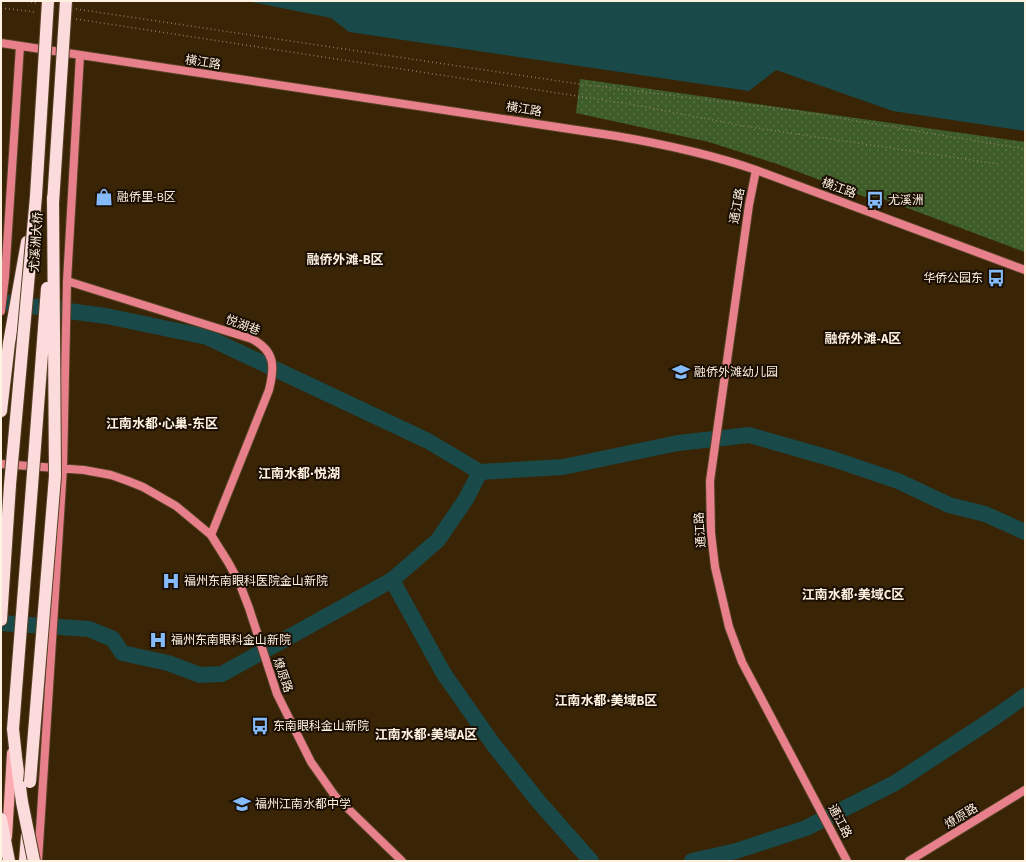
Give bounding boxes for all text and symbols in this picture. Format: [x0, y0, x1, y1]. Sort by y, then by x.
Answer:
street label: 横江路 [184, 51, 222, 74]
street label: 横江路 [505, 98, 543, 121]
street label: 横江路 [819, 174, 859, 203]
shop icon: 融侨里-B区 [94, 187, 114, 207]
street label: 通江路 [726, 187, 749, 225]
place label: 融侨里-B区 [117, 189, 176, 206]
bus stop icon: 尤溪洲 [865, 190, 885, 210]
place label: 尤溪洲 [888, 192, 924, 209]
street label: 尤溪洲大桥 [26, 212, 47, 273]
district label: 融侨外滩-B区 [306, 251, 384, 269]
bus stop icon: 华侨公园东 [986, 268, 1006, 288]
place label: 华侨公园东 [923, 270, 983, 287]
street label: 悦湖巷 [223, 311, 263, 340]
district label: 融侨外滩-A区 [825, 330, 901, 348]
school or university icon: 融侨外滩幼儿园 [671, 362, 691, 382]
place label: 融侨外滩幼儿园 [694, 364, 778, 381]
district label: 江南水都·心巢-东区 [106, 415, 218, 433]
district label: 江南水都·悦湖 [258, 465, 340, 483]
street label: 通江路 [691, 511, 710, 549]
hospital icon: 福州东南眼科医院金山新院 [161, 571, 181, 591]
place label: 福州东南眼科医院金山新院 [184, 573, 328, 590]
district label: 江南水都·美域C区 [802, 586, 904, 604]
hospital icon: 福州东南眼科金山新院 [148, 630, 168, 650]
place label: 福州东南眼科金山新院 [171, 632, 291, 649]
street label: 燎原路 [269, 655, 296, 695]
district label: 江南水都·美域B区 [555, 692, 657, 710]
bus stop icon: 东南眼科金山新院 [250, 716, 270, 736]
place label: 东南眼科金山新院 [273, 718, 369, 735]
district label: 江南水都·美域A区 [375, 726, 477, 744]
school or university icon: 福州江南水都中学 [232, 794, 252, 814]
place label: 福州江南水都中学 [255, 796, 351, 813]
street label: 燎原路 [941, 800, 981, 833]
street label: 通江路 [824, 801, 856, 841]

